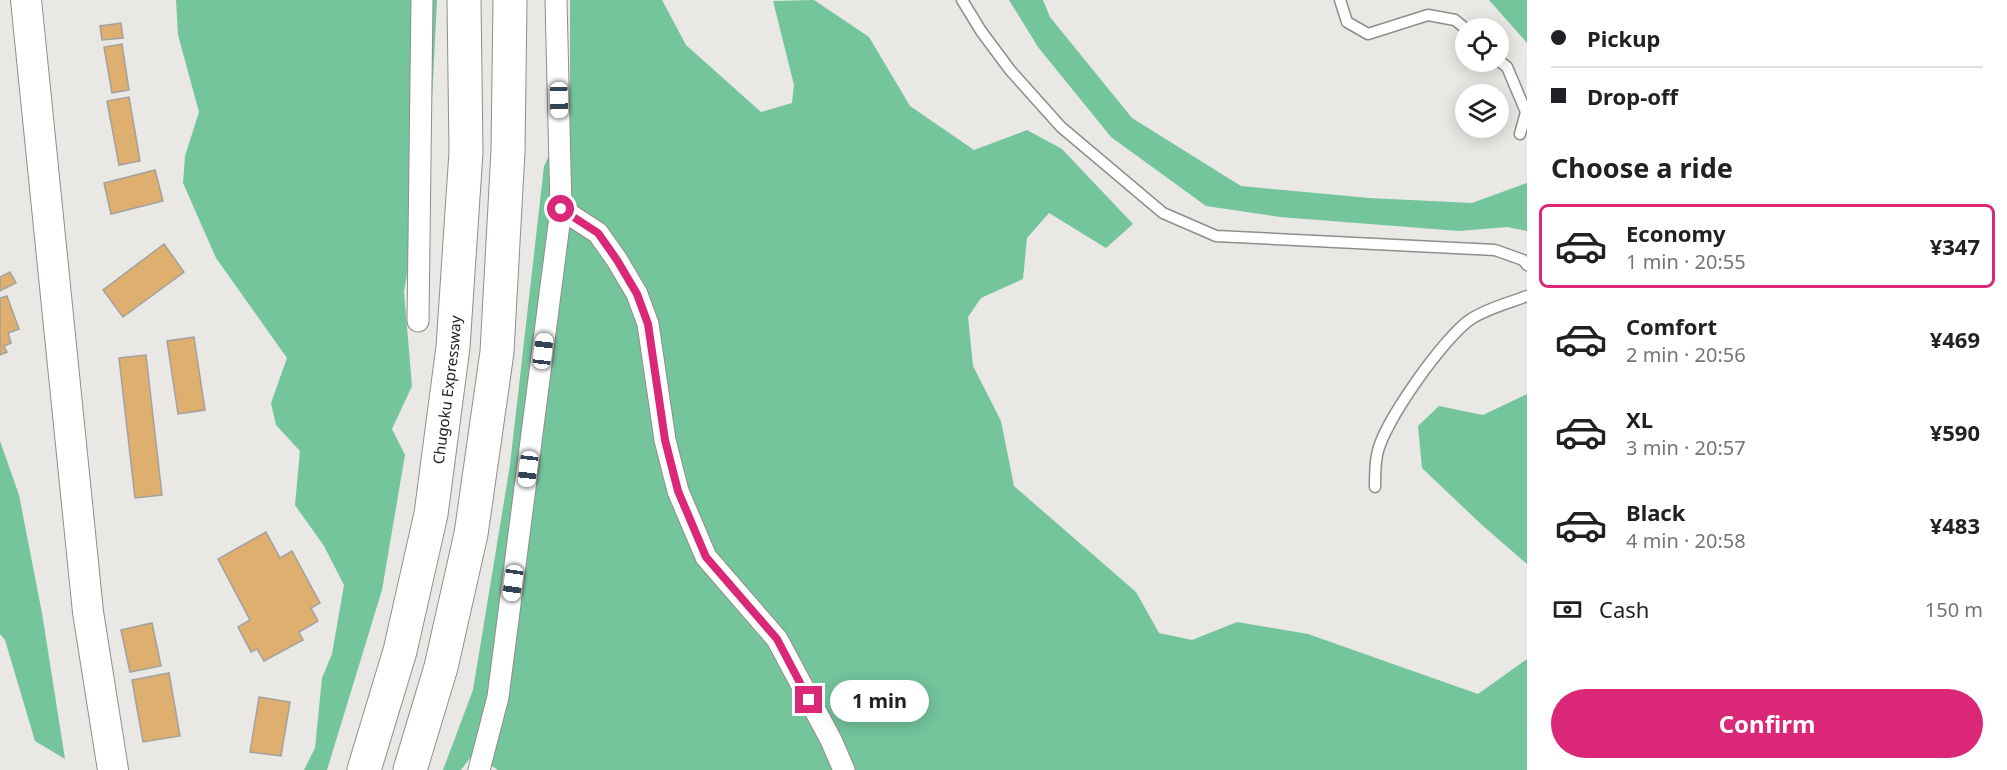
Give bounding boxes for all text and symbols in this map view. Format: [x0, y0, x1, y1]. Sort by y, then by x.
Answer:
map controls [1455, 18, 1509, 138]
button: locate [1455, 18, 1509, 72]
text: Pickup [1587, 23, 1660, 53]
text: Drop-off [1587, 81, 1678, 111]
car [550, 82, 568, 118]
button: layers [1455, 84, 1509, 138]
text: Choose a ride [1551, 149, 1733, 186]
route start [547, 195, 574, 222]
text: Economy [1626, 218, 1725, 248]
icon: car [1554, 219, 1608, 273]
text: ¥347 [1930, 231, 1980, 261]
text: 1 min · 20:55 [1626, 248, 1746, 275]
text: Comfort [1626, 311, 1717, 341]
icon: car [1554, 312, 1608, 366]
street label: Chugoku Expressway [428, 314, 465, 465]
text: ¥469 [1930, 324, 1980, 354]
car [532, 332, 554, 370]
text: 2 min · 20:56 [1626, 341, 1746, 368]
text: XL [1626, 404, 1653, 434]
icon: car [1554, 405, 1608, 459]
text: ¥590 [1930, 417, 1980, 447]
text: 3 min · 20:57 [1626, 434, 1746, 461]
car [517, 450, 539, 488]
text: Black [1626, 497, 1685, 527]
icon: car [1554, 498, 1608, 552]
text: ¥483 [1930, 510, 1980, 540]
text: 4 min · 20:58 [1626, 527, 1746, 554]
car [502, 564, 524, 602]
icon: cash [1551, 593, 1584, 626]
text: Cash [1599, 594, 1649, 624]
text: 150 m [1925, 596, 1983, 623]
callout: 1 min [830, 679, 929, 721]
route end [795, 686, 822, 713]
text: 1 min [852, 687, 907, 714]
button: Confirm [1551, 689, 1983, 758]

